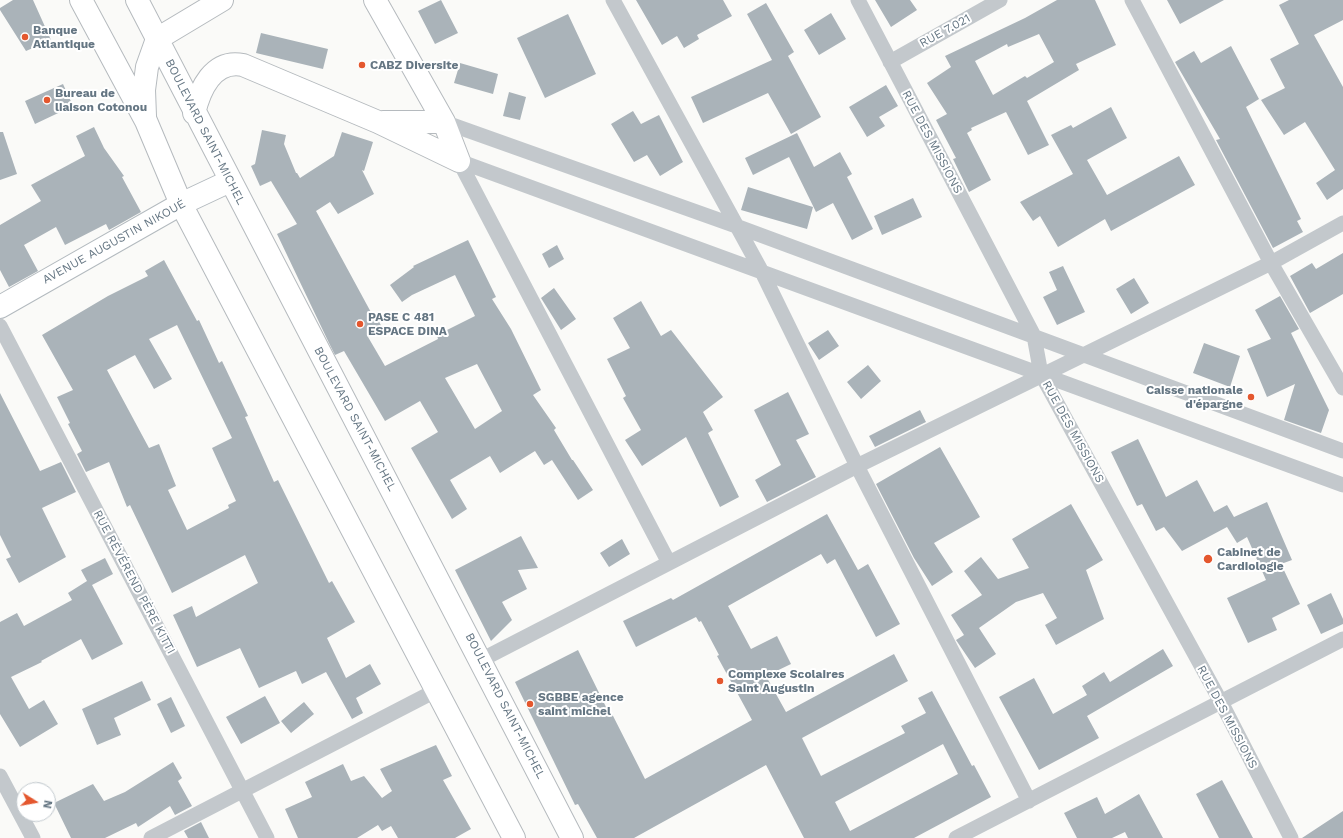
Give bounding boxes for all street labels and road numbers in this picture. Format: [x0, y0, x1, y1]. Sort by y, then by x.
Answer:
street label: RUE 7.021 [917, 11, 973, 51]
street label: BOULEVARD SAINT-MICHEL [162, 57, 248, 207]
street label: RUE DES MISSIONS [899, 88, 965, 196]
street label: AVENUE AUGUSTIN NIKOUÉ [40, 197, 188, 287]
street label: BOULEVARD SAINT-MICHEL [311, 344, 399, 494]
street label: RUE DES MISSIONS [1039, 378, 1107, 486]
street label: RUE RÉVÉREND PÈRE KITTI [90, 508, 178, 656]
street label: BOULEVARD SAINT-MICHEL [462, 631, 548, 781]
street label: RUE DES MISSIONS [1194, 663, 1260, 771]

